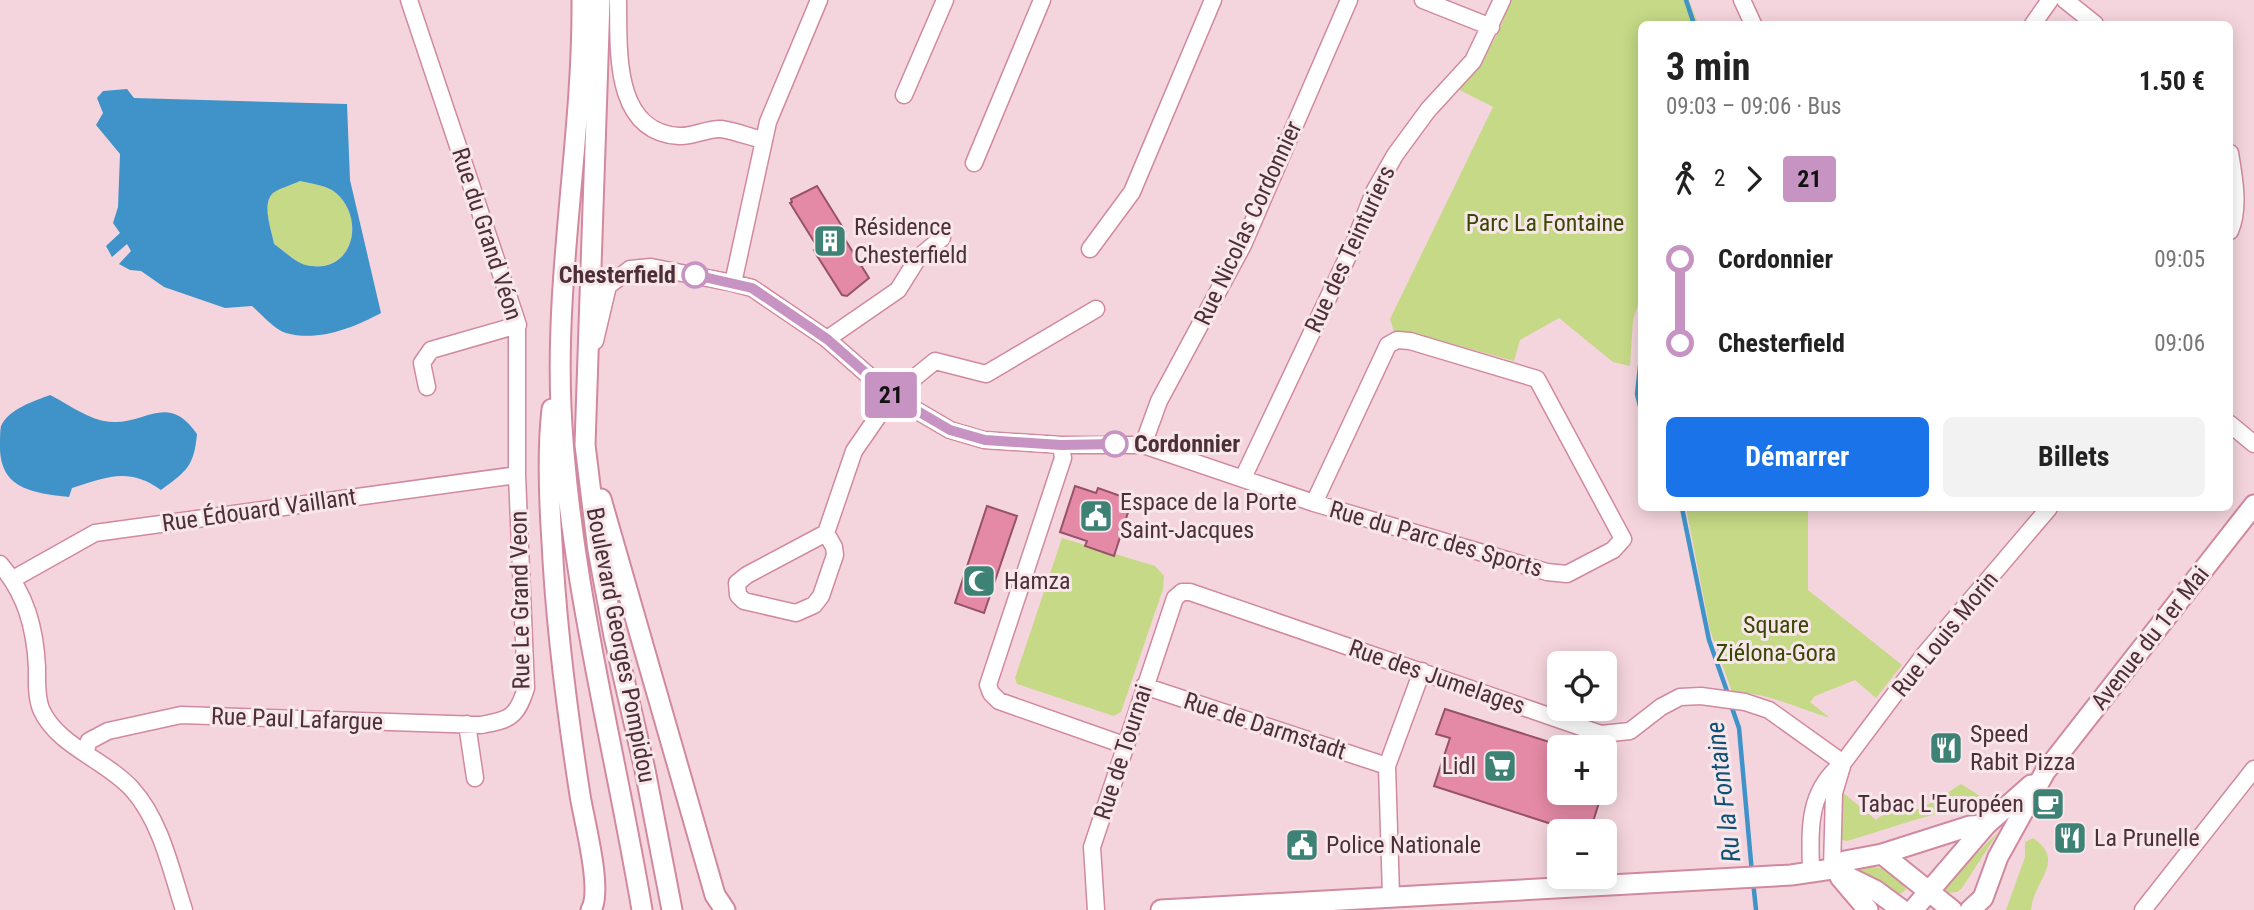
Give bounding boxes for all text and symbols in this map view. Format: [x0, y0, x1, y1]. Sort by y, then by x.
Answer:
text: 3 min [1666, 45, 1750, 89]
text: 1.50 € [2139, 66, 2205, 96]
text: 09:03 – 09:06 · Bus [1666, 93, 1842, 120]
street label: Rue Nicolas Cordonnier [1188, 116, 1308, 330]
street label: Rue du Grand Véon [446, 144, 528, 324]
icon: walk [1666, 160, 1704, 198]
icon: forward [1735, 160, 1773, 198]
street label: Rue des Teinturiers [1299, 161, 1401, 337]
text: 2 [1714, 165, 1725, 192]
text: 21 [1797, 165, 1822, 193]
park label: Parc La Fontaine [1466, 209, 1624, 237]
place label: Résidence Chesterfield [854, 213, 967, 269]
building icon: Résidence Chesterfield [811, 222, 849, 260]
text: Cordonnier [1718, 244, 1833, 274]
text: 09:05 [2154, 246, 2205, 273]
place label: Chesterfield [559, 261, 676, 289]
marker: Chesterfield [682, 262, 708, 288]
text: Chesterfield [1718, 328, 1845, 358]
text: 09:06 [2154, 330, 2205, 357]
line badge: 21 [860, 372, 922, 418]
text: 21 [879, 381, 903, 409]
button: Démarrer [1666, 417, 1929, 497]
button: Billets [1943, 417, 2205, 497]
place label: Cordonnier [1134, 430, 1240, 458]
marker: Cordonnier [1102, 431, 1128, 457]
street label: Rue Édouard Vaillant [160, 483, 358, 537]
place label: Espace de la Porte Saint-Jacques [1120, 488, 1297, 544]
street label: Rue du Parc des Sports [1326, 495, 1546, 583]
public building icon: Espace de la Porte Saint-Jacques [1077, 497, 1115, 535]
street label: Boulevard Georges Pompidou [581, 505, 661, 785]
street label: Rue Le Grand Veon [504, 510, 536, 690]
street label: Avenue du 1er Mai [2085, 561, 2215, 715]
mosque icon: Hamza [960, 562, 998, 600]
street label: Rue Louis Morin [1886, 566, 2004, 702]
place label: Hamza [1004, 567, 1070, 595]
park label: Square Ziélona-Gora [1716, 611, 1836, 667]
street label: Rue des Jumelages [1345, 634, 1529, 720]
map controls [1547, 651, 1617, 889]
button: locate [1547, 651, 1617, 721]
street label: Rue de Tournai [1088, 681, 1158, 823]
street label: Rue de Darmstadt [1180, 687, 1350, 765]
street label: Rue Paul Lafargue [210, 702, 384, 736]
water label: Ru la Fontaine [1699, 720, 1747, 864]
place label: Speed Rabit Pizza [1970, 720, 2076, 776]
restaurant icon: Speed Rabit Pizza [1927, 729, 1965, 767]
button: + [1547, 735, 1617, 805]
supermarket icon: Lidl [1481, 747, 1519, 785]
place label: Lidl [1442, 752, 1476, 780]
cafe icon: Tabac L'Européen [2029, 785, 2067, 823]
place label: Tabac L'Européen [1857, 790, 2024, 818]
button: − [1547, 819, 1617, 889]
restaurant icon: La Prunelle [2051, 819, 2089, 857]
place label: La Prunelle [2094, 824, 2200, 852]
public building icon: Police Nationale [1283, 826, 1321, 864]
place label: Police Nationale [1326, 831, 1481, 859]

